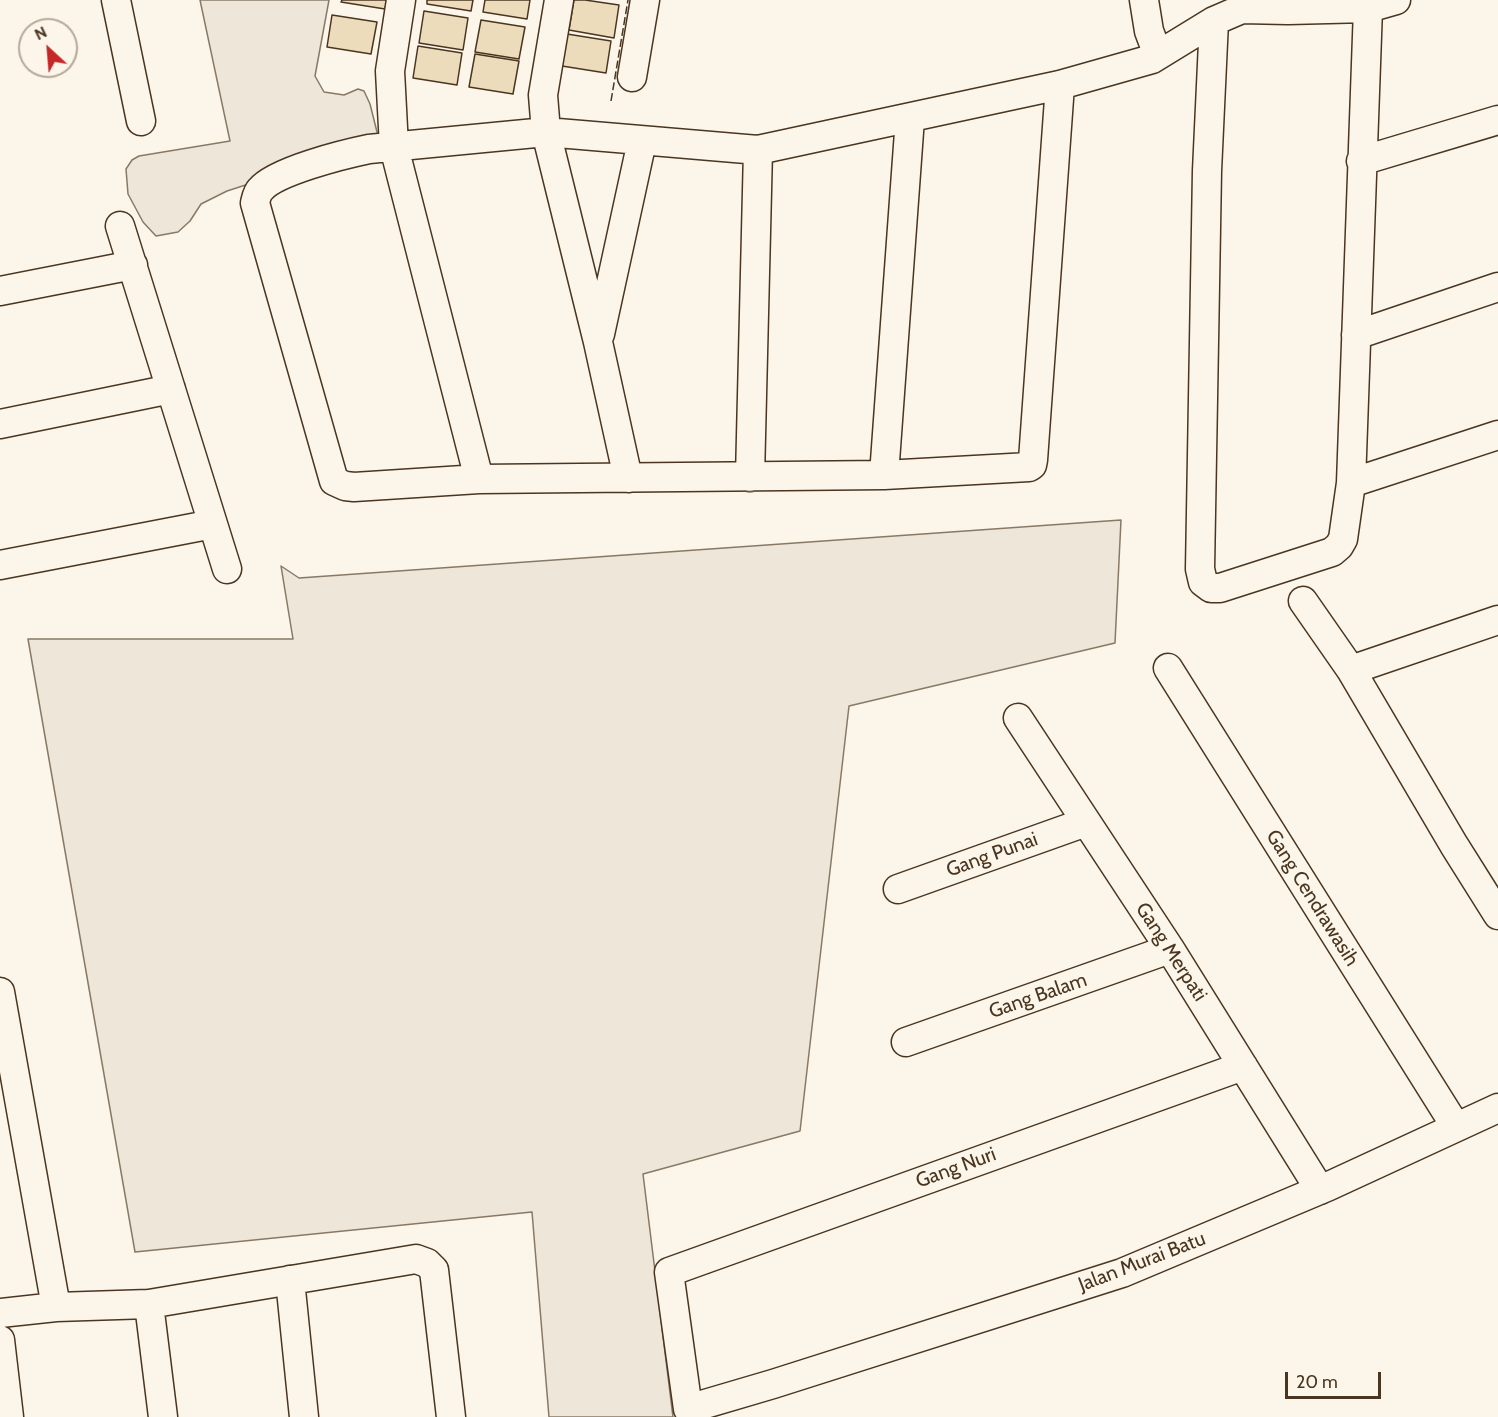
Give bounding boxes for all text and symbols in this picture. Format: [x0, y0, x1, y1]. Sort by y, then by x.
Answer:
north arrow [18, 18, 78, 78]
text: N [32, 22, 50, 44]
street label: Gang Cendrawasih [1260, 825, 1364, 971]
street label: Gang Punai [943, 827, 1041, 883]
street label: Gang Merpati [1130, 898, 1212, 1006]
street label: Gang Balam [986, 968, 1090, 1024]
street label: Gang Nuri [913, 1142, 999, 1194]
street label: Jalan Murai Batu [1075, 1227, 1209, 1297]
scale bar [1288, 1360, 1384, 1398]
text: 20 m [1296, 1371, 1338, 1393]

